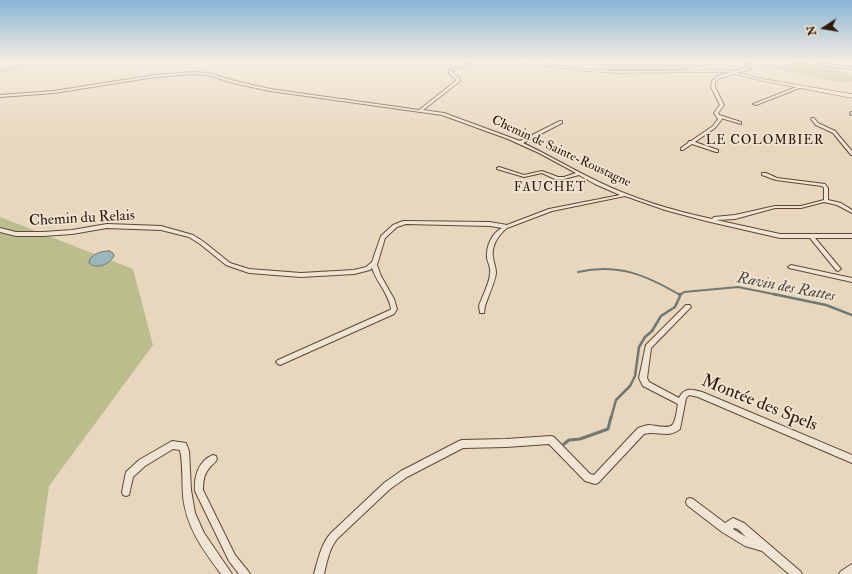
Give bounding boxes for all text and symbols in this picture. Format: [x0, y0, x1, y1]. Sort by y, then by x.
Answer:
north arrow [804, 8, 844, 48]
text: N [804, 24, 819, 37]
street label: Chemin de Sainte-Roustagne [489, 113, 633, 191]
district label: LE COLOMBIER [706, 133, 824, 149]
district label: FAUCHET [514, 180, 586, 196]
street label: Chemin du Relais [29, 207, 135, 231]
water label: Ravin des Rattes [735, 269, 837, 307]
street label: Montée des Spels [698, 371, 820, 437]

